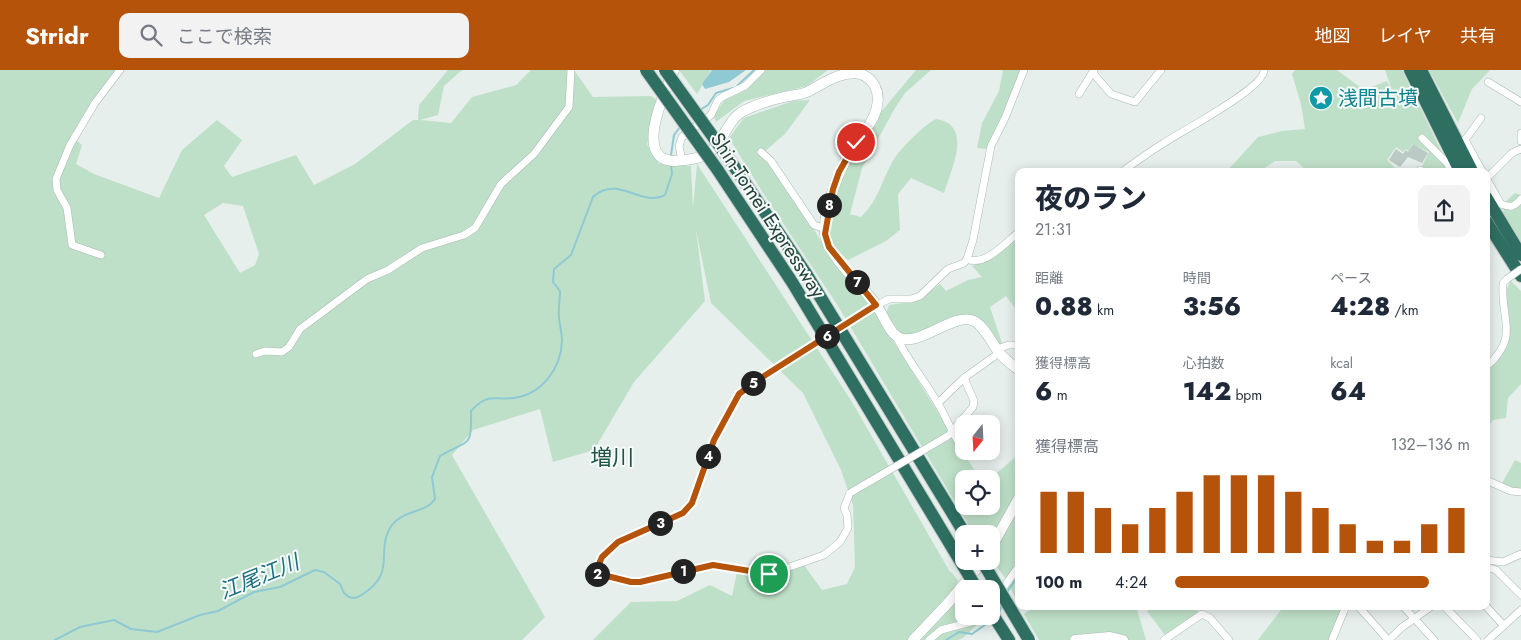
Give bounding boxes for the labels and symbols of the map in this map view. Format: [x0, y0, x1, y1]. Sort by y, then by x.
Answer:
place label: 浅間古墳 [1338, 84, 1418, 113]
place icon: 浅間古墳 [1308, 85, 1334, 111]
pin [835, 121, 877, 163]
street label: Shin-Tomei Expressway [703, 127, 832, 304]
pin: 8 [816, 192, 842, 218]
pin: 7 [844, 270, 870, 294]
pin: 6 [814, 324, 840, 348]
pin: 5 [740, 370, 766, 396]
north arrow [955, 415, 1000, 460]
district label: 増川 [590, 441, 634, 473]
pin: 4 [696, 444, 720, 468]
pin: 3 [648, 510, 672, 536]
water label: 江尾江川 [214, 547, 305, 607]
pin [748, 553, 790, 595]
pin: 1 [670, 558, 696, 584]
pin: 2 [584, 562, 610, 586]

